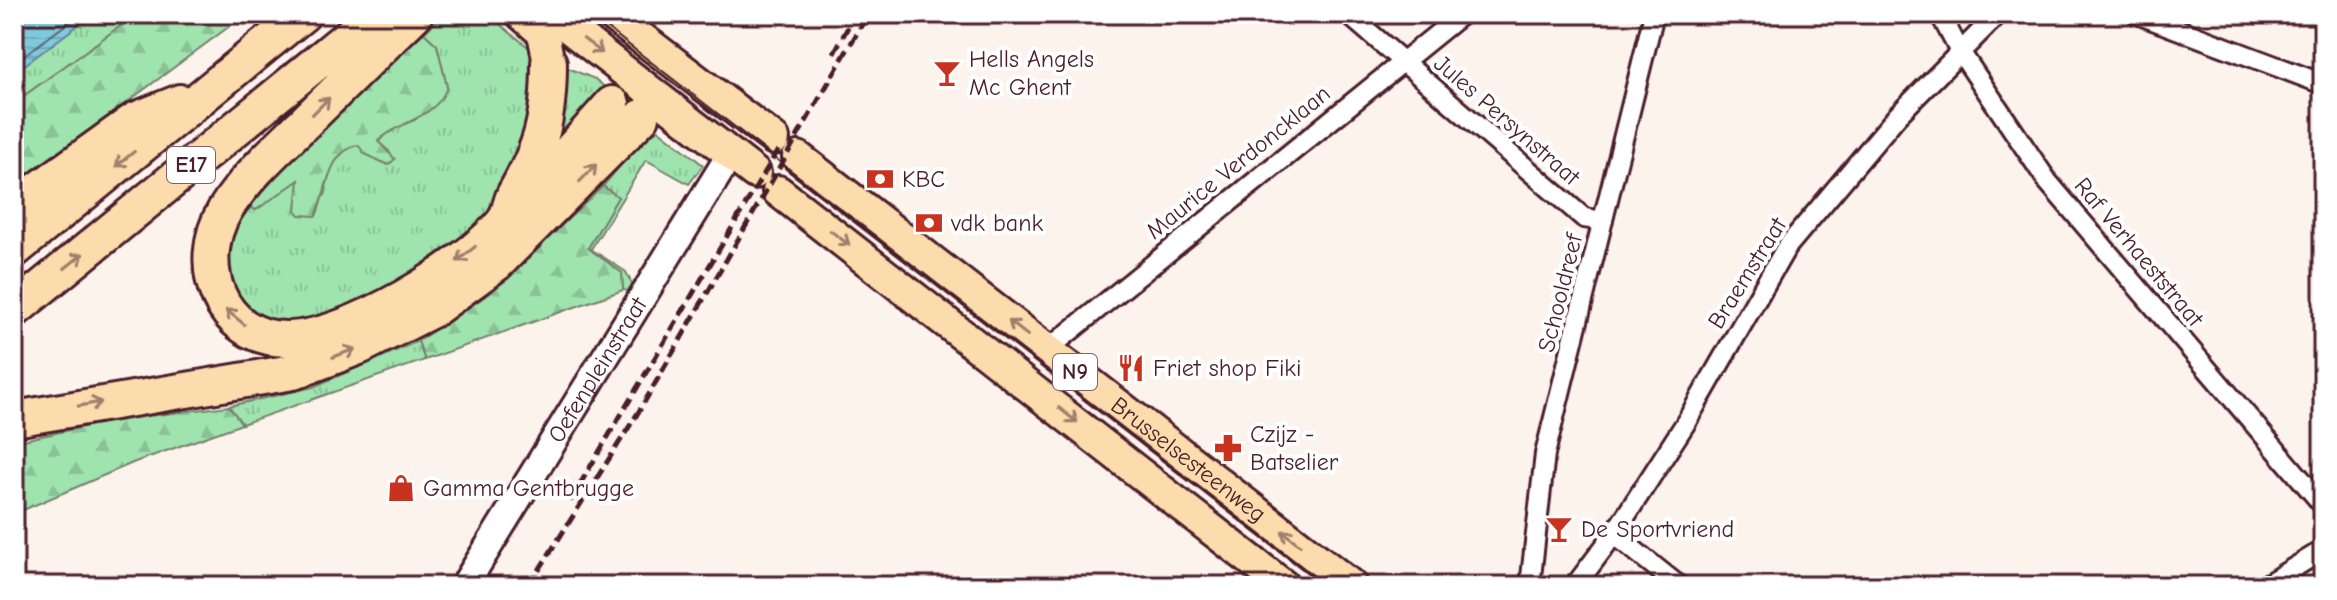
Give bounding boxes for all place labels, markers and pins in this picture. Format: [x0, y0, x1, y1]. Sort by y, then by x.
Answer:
place label: Hells Angels Mc Ghent [969, 45, 1094, 101]
bar icon: Hells Angels Mc Ghent [932, 58, 962, 88]
bank icon: KBC [865, 164, 895, 194]
place label: KBC [902, 165, 945, 193]
bank icon: vdk bank [914, 208, 944, 238]
place label: vdk bank [950, 209, 1043, 237]
restaurant icon: Friet shop Fiki [1116, 353, 1146, 383]
place label: Friet shop Fiki [1153, 354, 1301, 382]
place label: Czijz - Batselier [1250, 420, 1339, 476]
pharmacy icon: Czijz - Batselier [1213, 433, 1243, 463]
shop icon: Gamma Gentbrugge [386, 473, 416, 503]
place label: Gamma Gentbrugge [423, 474, 634, 502]
bar icon: De Sportvriend [1544, 514, 1574, 544]
place label: De Sportvriend [1581, 515, 1734, 543]

